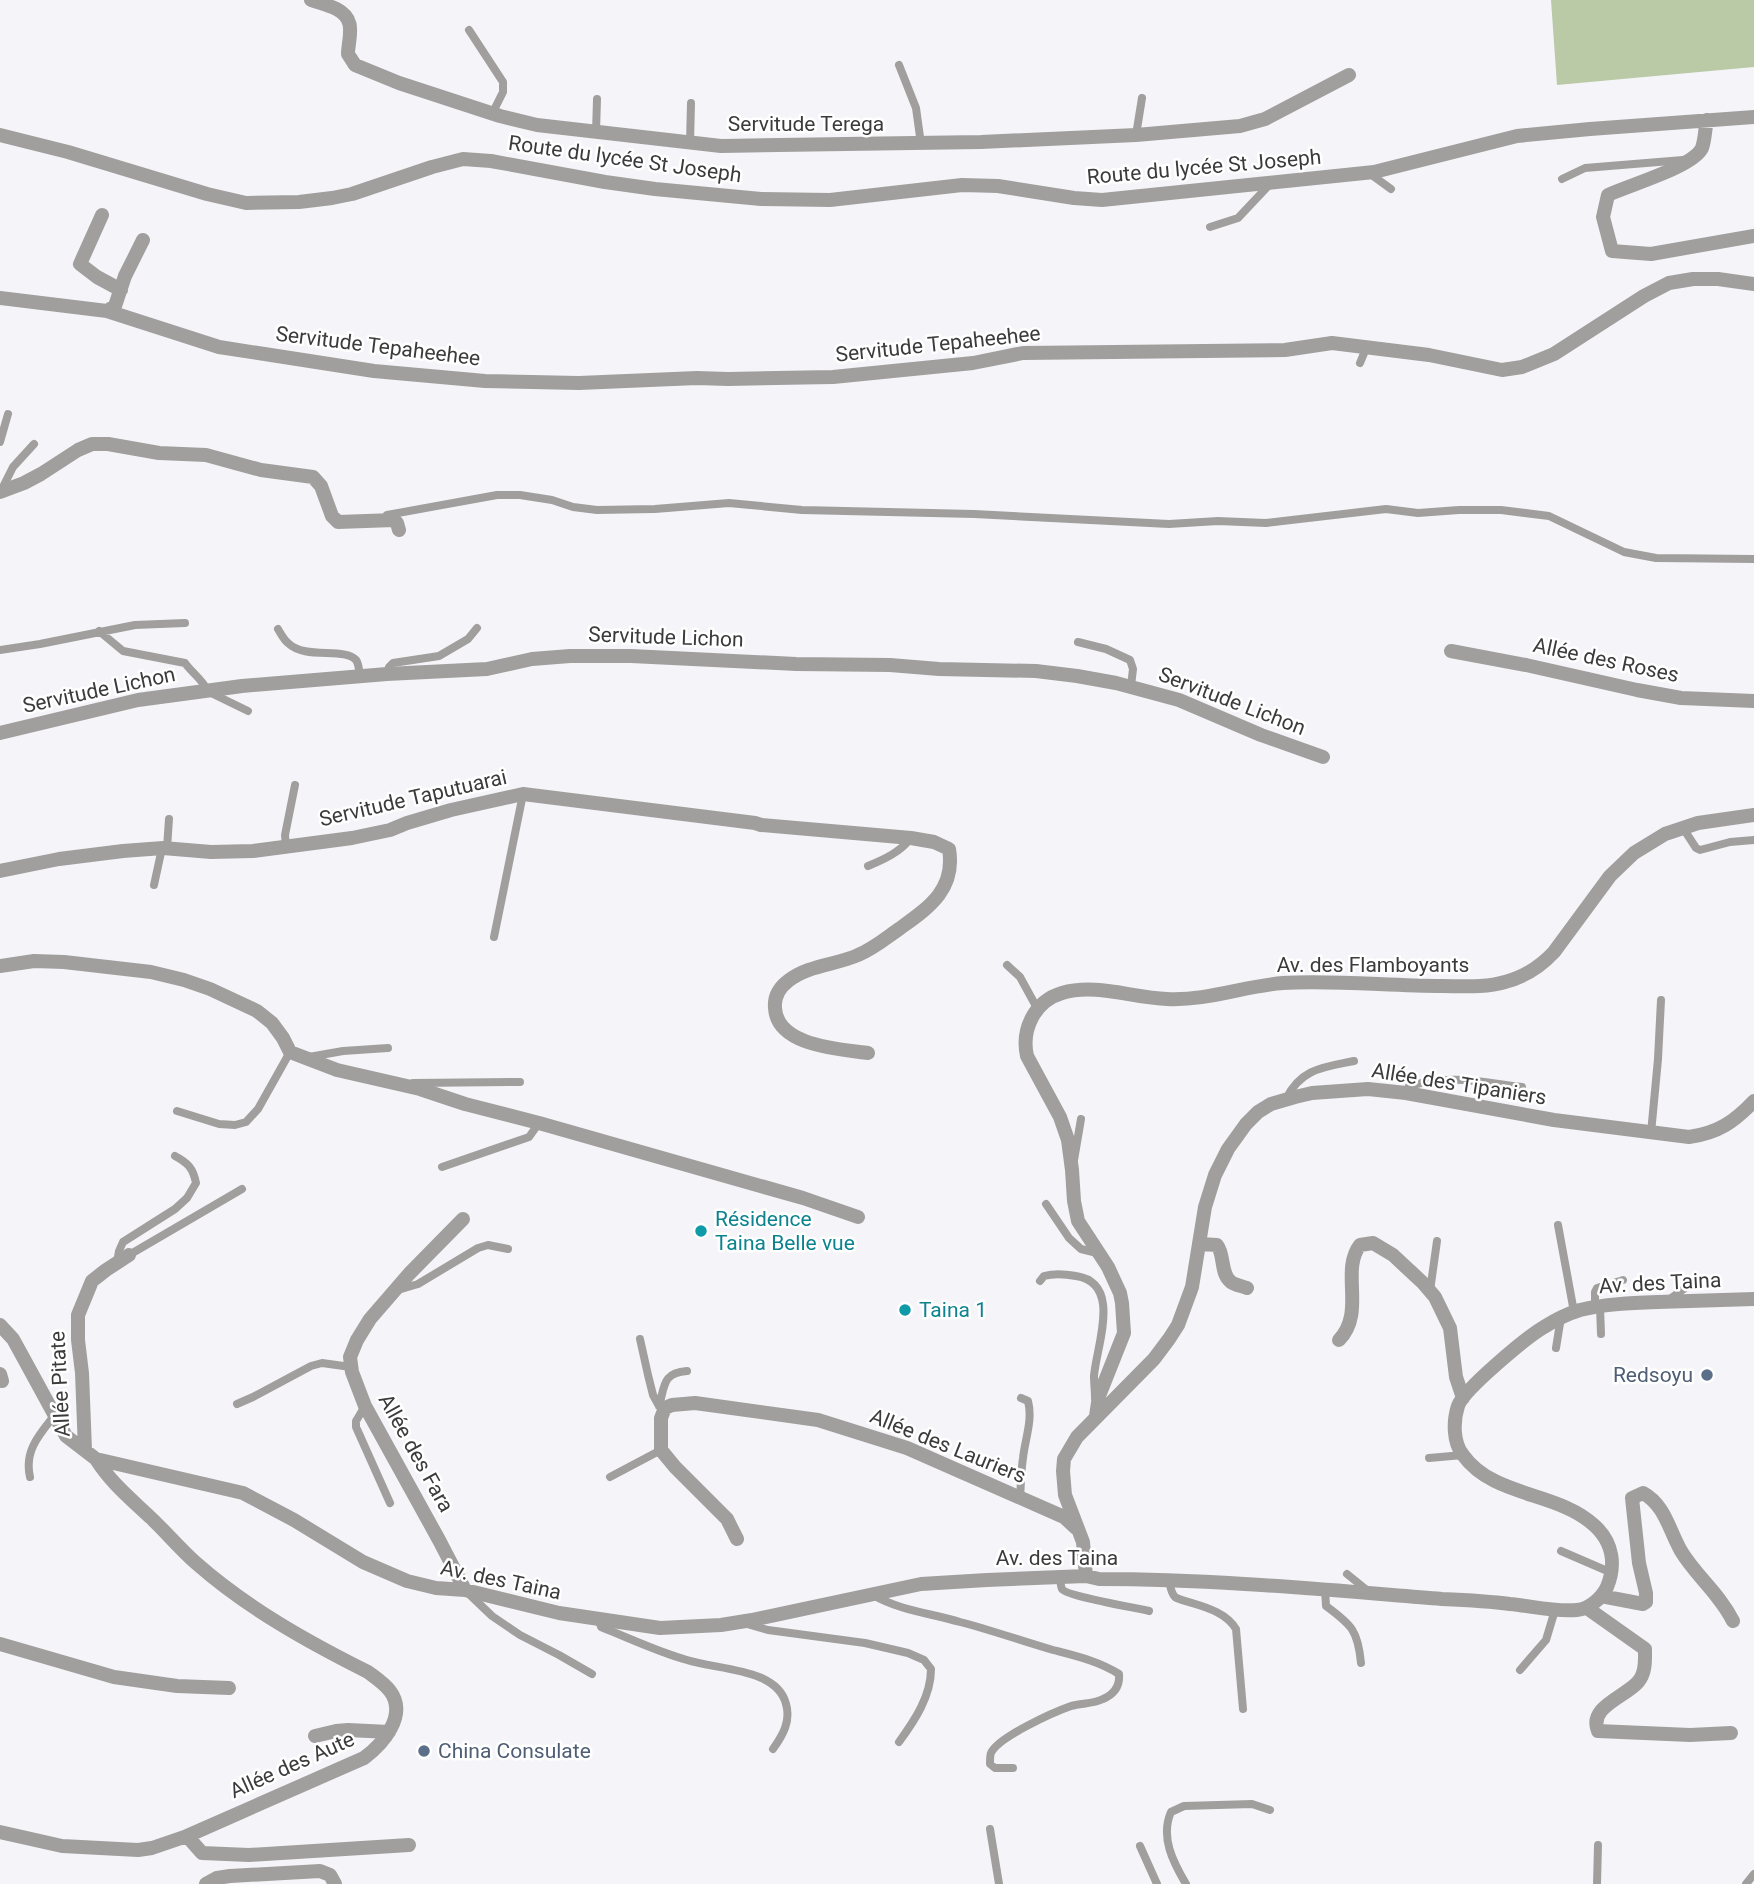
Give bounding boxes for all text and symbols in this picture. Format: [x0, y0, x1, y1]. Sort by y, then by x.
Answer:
street label: Servitude Terega [728, 112, 884, 136]
street label: Route du lycée St Joseph [507, 131, 743, 187]
street label: Route du lycée St Joseph [1086, 145, 1322, 189]
street label: Servitude Tepaheehee [834, 321, 1042, 367]
street label: Servitude Tepaheehee [274, 322, 482, 370]
street label: Servitude Lichon [588, 622, 744, 652]
street label: Allée des Roses [1531, 633, 1681, 687]
street label: Servitude Lichon [21, 662, 177, 718]
street label: Servitude Lichon [1155, 662, 1309, 740]
street label: Servitude Taputuarai [317, 765, 509, 831]
street label: Av. des Flamboyants [1277, 953, 1469, 977]
street label: Allée des Tipaniers [1370, 1058, 1548, 1110]
place label: Résidence Taina Belle vue [715, 1207, 855, 1255]
marker: Résidence Taina Belle vue [693, 1223, 709, 1239]
street label: Av. des Taina [1598, 1268, 1722, 1298]
place label: Taina 1 [919, 1298, 987, 1322]
marker: Taina 1 [897, 1302, 913, 1318]
street label: Allée Pitate [45, 1330, 75, 1438]
place label: Redsoyu [1613, 1363, 1693, 1387]
marker: Redsoyu [1699, 1367, 1715, 1383]
street label: Allée des Fara [374, 1390, 458, 1516]
street label: Allée des Lauriers [867, 1404, 1029, 1488]
street label: Av. des Taina [996, 1546, 1118, 1570]
street label: Av. des Taina [439, 1556, 563, 1604]
street label: Allée des Aute [226, 1727, 358, 1803]
place label: China Consulate [438, 1739, 591, 1763]
marker: China Consulate [416, 1743, 432, 1759]

